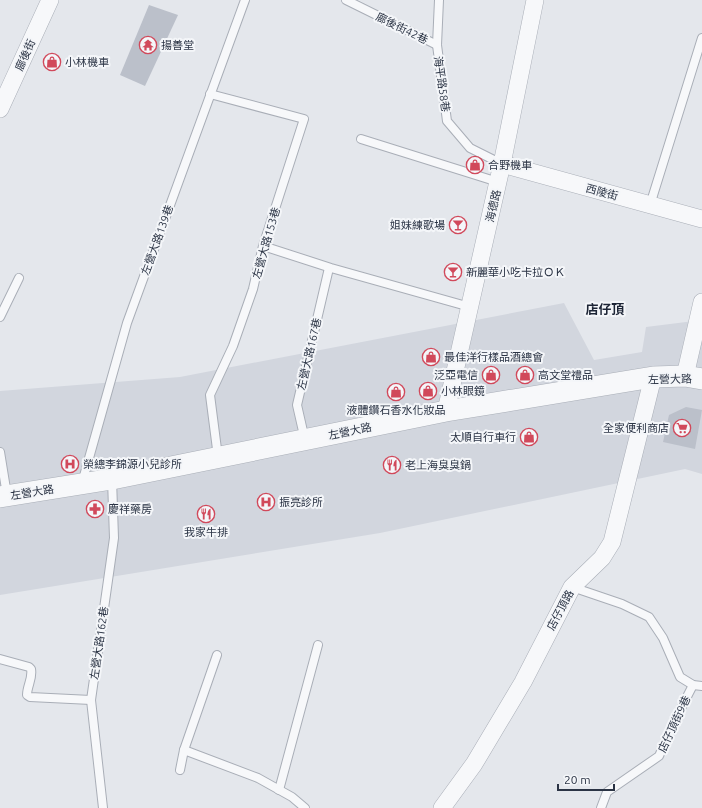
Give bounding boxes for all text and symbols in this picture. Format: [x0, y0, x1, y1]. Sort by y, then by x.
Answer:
street label: 廍後街42巷 [374, 10, 430, 46]
temple icon: 揚善堂 [138, 35, 158, 55]
street label: 廍後街 [13, 37, 37, 73]
place label: 揚善堂 [161, 39, 194, 51]
shop icon: 小林機車 [42, 52, 62, 72]
street label: 海平路58巷 [432, 55, 452, 113]
place label: 小林機車 [65, 56, 109, 68]
shop icon: 合野機車 [465, 155, 485, 175]
place label: 合野機車 [488, 159, 532, 171]
street label: 西陵街 [585, 182, 619, 202]
street label: 海德路 [483, 189, 503, 223]
street label: 左營大路139巷 [139, 203, 175, 277]
street label: 左營大路153巷 [250, 206, 282, 280]
bar icon: 姐妹練歌場 [448, 215, 468, 235]
place label: 姐妹練歌場 [390, 219, 445, 231]
bar icon: 新麗華小吃卡拉ＯＫ [443, 262, 463, 282]
place label: 新麗華小吃卡拉ＯＫ [466, 266, 565, 278]
district label: 店仔頂 [585, 302, 625, 316]
street label: 左營大路167巷 [295, 317, 323, 391]
shop icon: 最佳洋行樣品酒總會 [421, 347, 441, 367]
place label: 最佳洋行樣品酒總會 [444, 351, 543, 363]
shop icon: 泛亞電信 [481, 365, 501, 385]
shop icon: 高文堂禮品 [515, 365, 535, 385]
place label: 泛亞電信 [434, 369, 478, 381]
place label: 高文堂禮品 [538, 369, 593, 381]
street label: 左營大路 [648, 373, 692, 385]
shop icon: 小林眼鏡 [418, 381, 438, 401]
shop icon: 液體鑽石香水化妝品 [386, 382, 406, 402]
place label: 小林眼鏡 [441, 385, 485, 397]
place label: 液體鑽石香水化妝品 [347, 404, 446, 416]
supermarket icon: 全家便利商店 [672, 418, 692, 438]
street label: 左營大路 [327, 421, 373, 441]
place label: 全家便利商店 [603, 422, 669, 434]
shop icon: 太順自行車行 [519, 427, 539, 447]
place label: 太順自行車行 [450, 431, 516, 443]
hospital icon: 榮總李錦源小兒診所 [60, 454, 80, 474]
restaurant icon: 老上海臭臭鍋 [382, 455, 402, 475]
place label: 榮總李錦源小兒診所 [83, 458, 182, 470]
place label: 老上海臭臭鍋 [405, 459, 471, 471]
street label: 左營大路 [9, 483, 55, 501]
hospital icon: 振亮診所 [256, 492, 276, 512]
place label: 振亮診所 [279, 496, 323, 508]
pharmacy icon: 慶祥藥房 [85, 499, 105, 519]
place label: 慶祥藥房 [108, 503, 152, 515]
restaurant icon: 我家牛排 [196, 504, 216, 524]
place label: 我家牛排 [184, 526, 228, 538]
street label: 店仔頂路 [544, 588, 576, 632]
street label: 左營大路162巷 [88, 606, 110, 680]
street label: 店仔頂街9巷 [656, 694, 692, 754]
scale bar [558, 766, 614, 792]
text: 20 m [564, 773, 591, 786]

